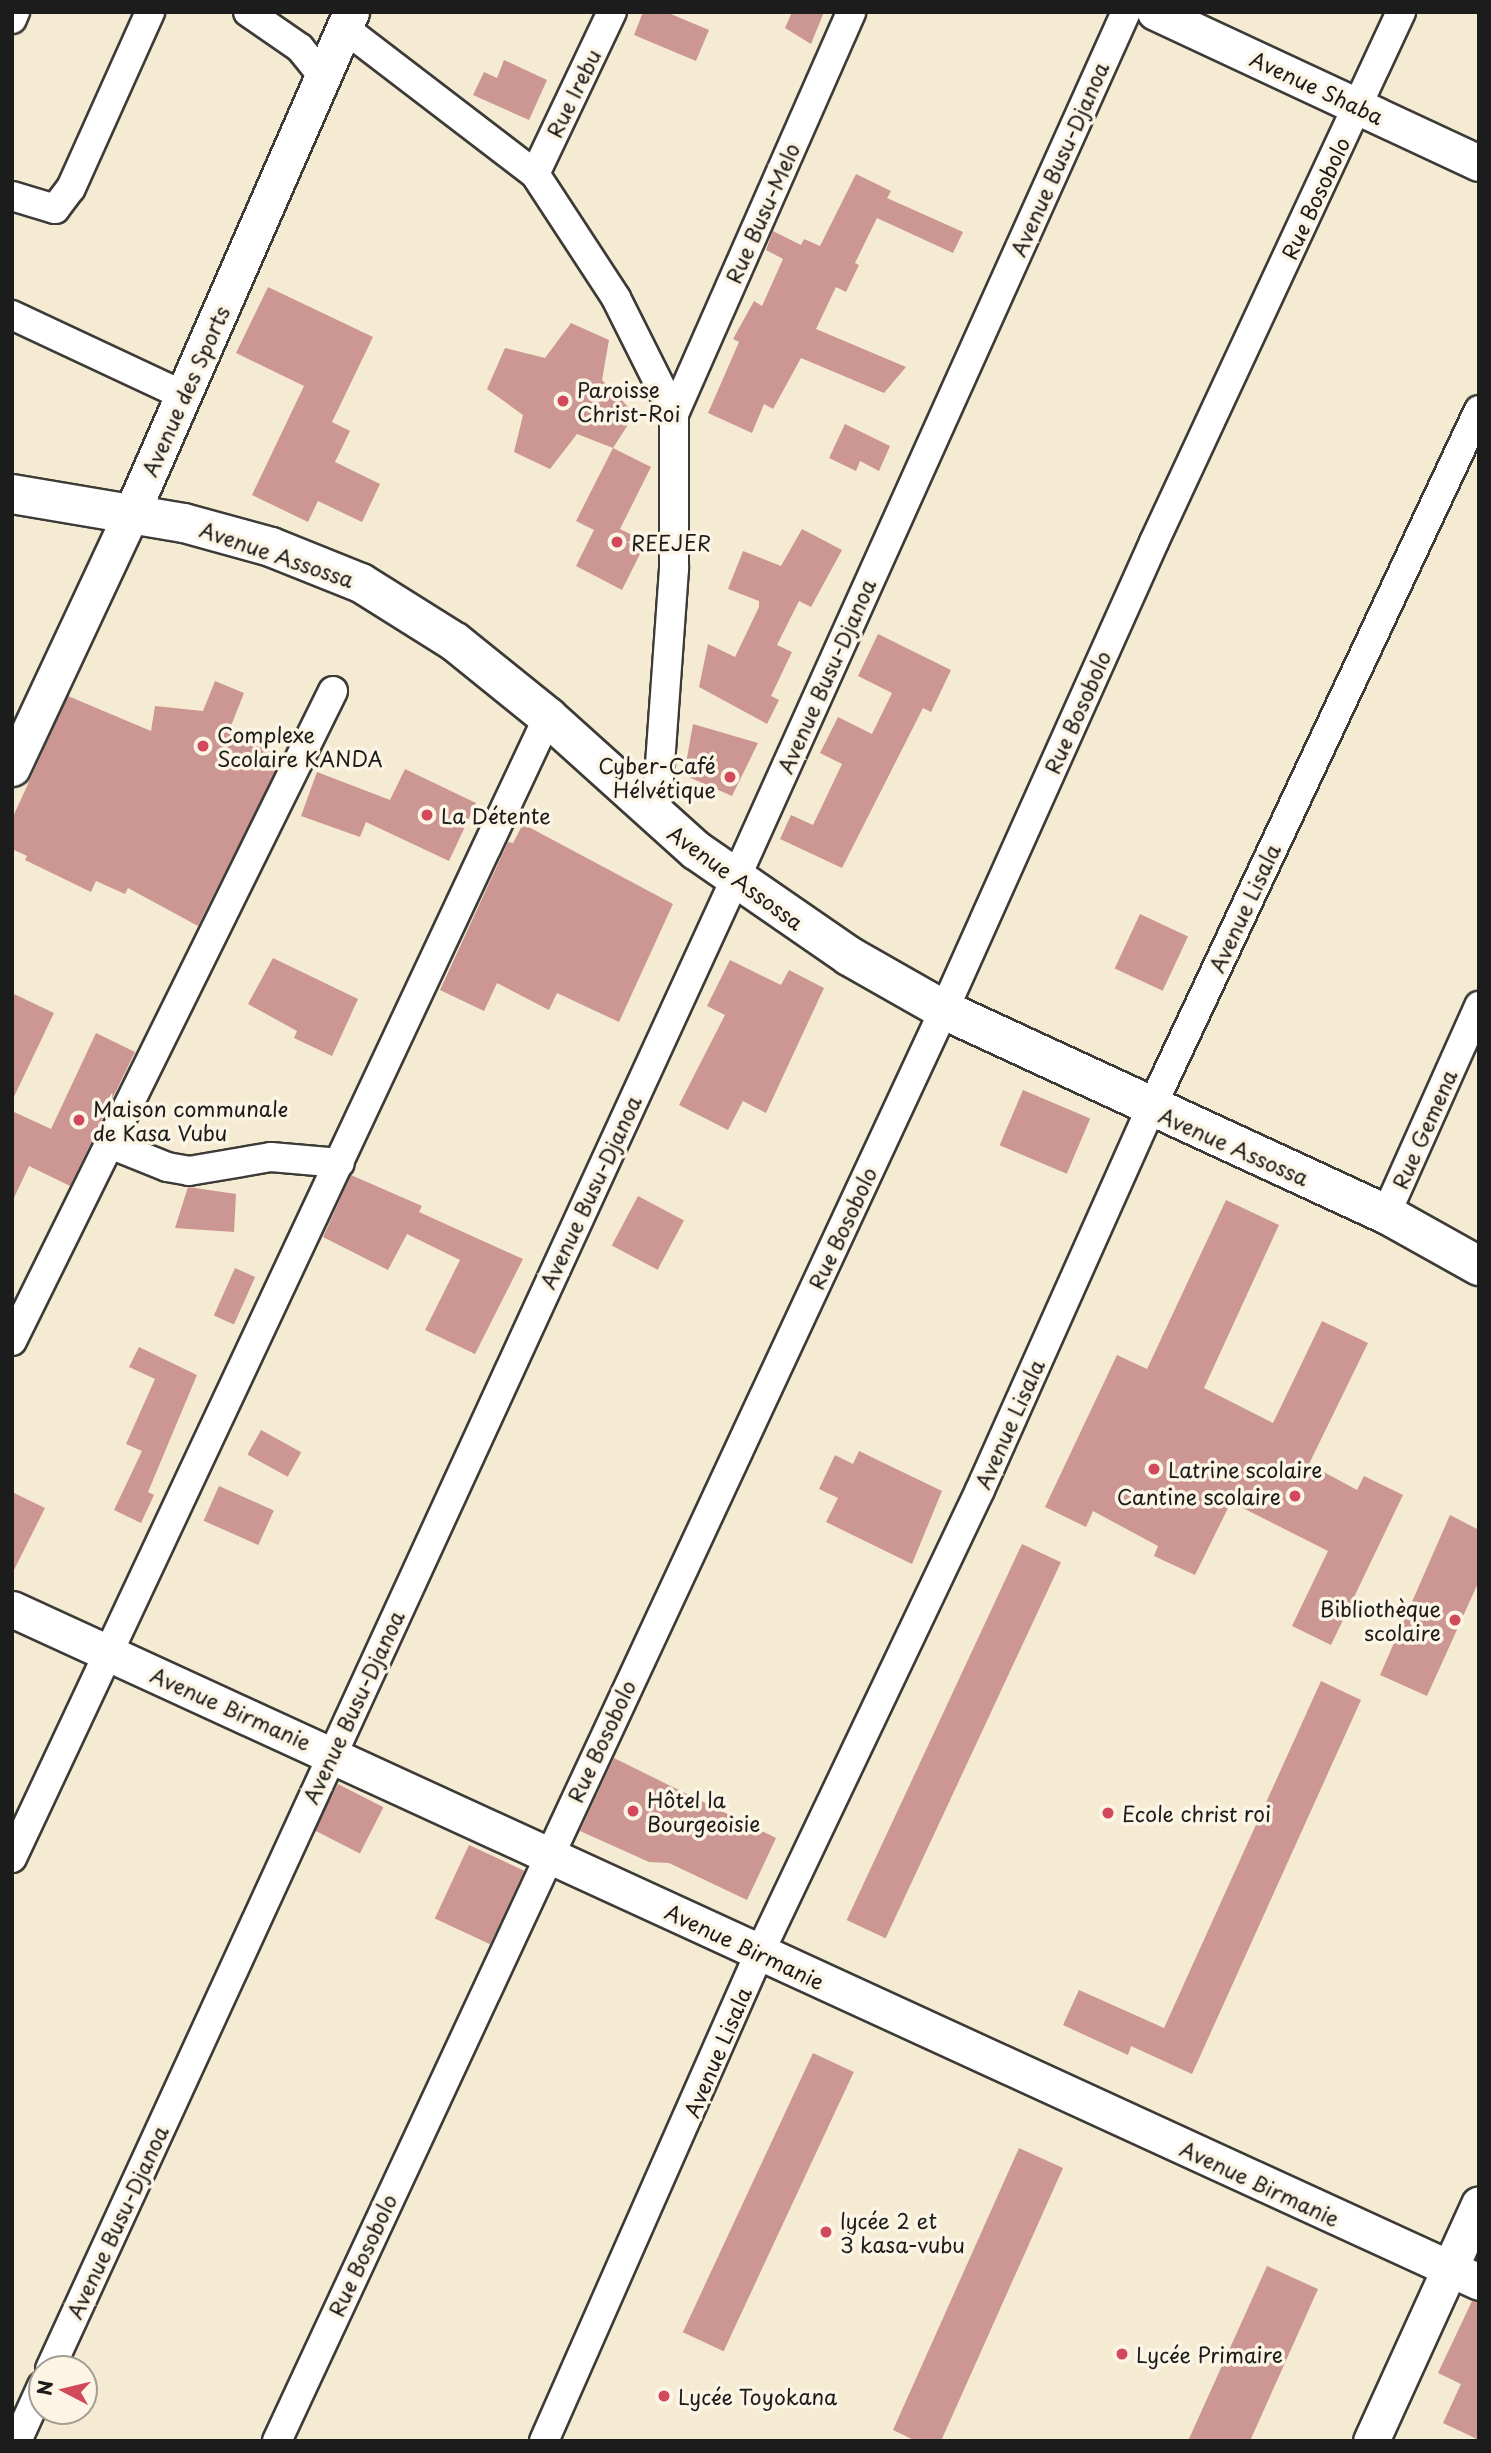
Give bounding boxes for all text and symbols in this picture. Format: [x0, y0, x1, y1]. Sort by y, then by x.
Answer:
street label: Rue Irebu [540, 43, 606, 143]
street label: Avenue Shaba [1247, 45, 1387, 129]
street label: Avenue Busu-Djanoa [1005, 58, 1113, 260]
street label: Rue Bosobolo [1275, 132, 1355, 264]
street label: Rue Busu-Melo [720, 139, 804, 287]
street label: Avenue des Sports [136, 302, 234, 480]
place label: Paroisse Christ-Roi [577, 376, 681, 426]
marker: Paroisse Christ-Roi [555, 393, 571, 409]
street label: Avenue Assossa [197, 516, 357, 592]
place label: REEJER [631, 529, 711, 555]
marker: REEJER [609, 534, 625, 550]
street label: Avenue Busu-Djanoa [772, 575, 880, 777]
street label: Rue Bosobolo [1038, 645, 1116, 779]
place label: Complexe Scolaire KANDA [217, 721, 382, 771]
marker: Complexe Scolaire KANDA [195, 738, 211, 754]
place label: Cyber-Café Hélvétique [598, 752, 716, 802]
marker: Cyber-Café Hélvétique [722, 769, 738, 785]
place label: La Détente [441, 802, 552, 828]
marker: La Détente [419, 807, 435, 823]
street label: Avenue Assossa [664, 820, 808, 934]
street label: Avenue Lisala [1203, 840, 1285, 976]
street label: Rue Gemena [1386, 1065, 1462, 1193]
street label: Avenue Busu-Djanoa [534, 1092, 646, 1292]
place label: Maison communale de Kasa Vubu [93, 1095, 289, 1145]
street label: Avenue Assossa [1156, 1102, 1312, 1190]
marker: Maison communale de Kasa Vubu [71, 1112, 87, 1128]
street label: Rue Bosobolo [802, 1162, 882, 1294]
street label: Avenue Lisala [969, 1356, 1049, 1492]
place label: Latrine scolaire [1168, 1456, 1323, 1482]
marker: Latrine scolaire [1146, 1461, 1162, 1477]
place label: Cantine scolaire [1117, 1483, 1281, 1509]
marker: Cantine scolaire [1287, 1488, 1303, 1504]
place label: Bibliothèque scolaire [1320, 1595, 1441, 1645]
street label: Avenue Busu-Djanoa [297, 1607, 409, 1807]
marker: Bibliothèque scolaire [1447, 1612, 1463, 1628]
street label: Avenue Birmanie [147, 1661, 315, 1755]
street label: Rue Bosobolo [561, 1675, 641, 1807]
place label: Hôtel la Bourgeoisie [647, 1786, 760, 1836]
place label: Ecole christ roi [1122, 1800, 1272, 1826]
marker: Hôtel la Bourgeoisie [625, 1803, 641, 1819]
marker: Ecole christ roi [1100, 1805, 1116, 1821]
street label: Avenue Birmanie [662, 1898, 828, 1994]
street label: Avenue Lisala [678, 1984, 756, 2120]
street label: Avenue Busu-Djanoa [61, 2122, 173, 2322]
street label: Avenue Birmanie [1177, 2135, 1343, 2231]
street label: Rue Bosobolo [322, 2189, 402, 2321]
place label: lycée 2 et 3 kasa-vubu [840, 2207, 966, 2257]
marker: lycée 2 et 3 kasa-vubu [818, 2224, 834, 2240]
place label: Lycée Primaire [1136, 2341, 1286, 2367]
marker: Lycée Primaire [1114, 2346, 1130, 2362]
north arrow [28, 2355, 98, 2425]
text: N [29, 2379, 59, 2397]
place label: Lycée Toyokana [678, 2383, 840, 2409]
marker: Lycée Toyokana [656, 2388, 672, 2404]

